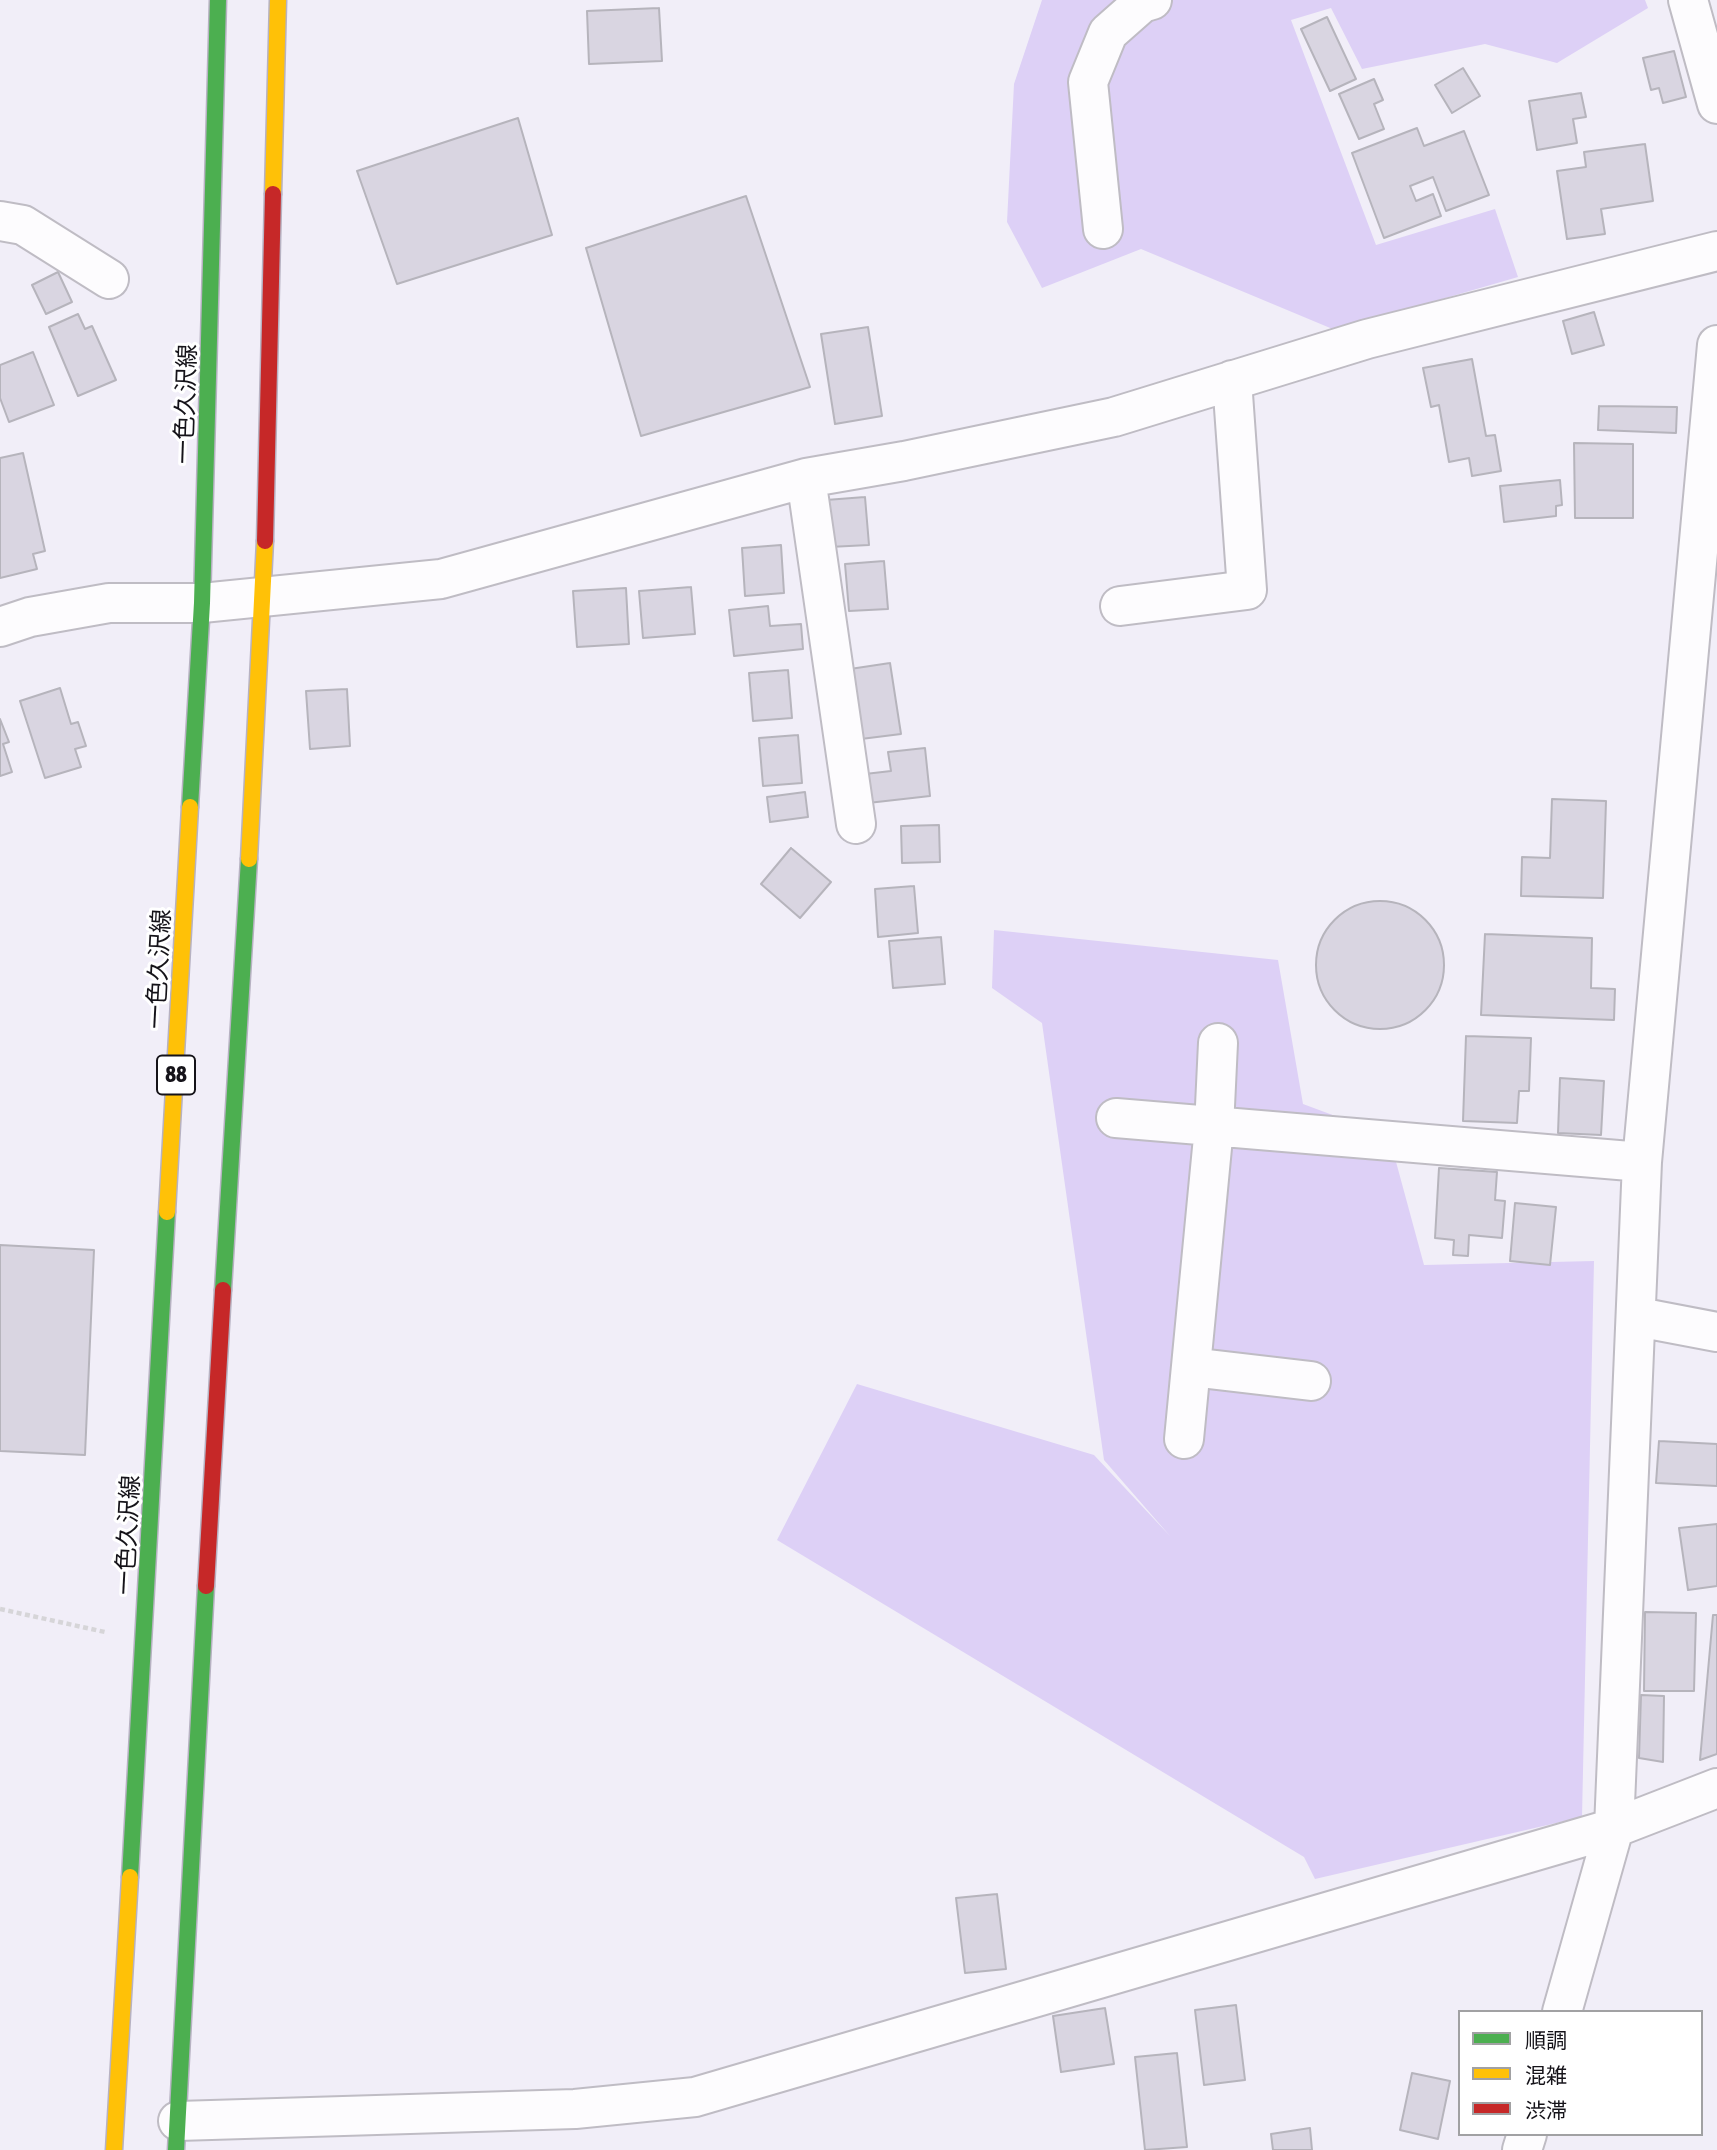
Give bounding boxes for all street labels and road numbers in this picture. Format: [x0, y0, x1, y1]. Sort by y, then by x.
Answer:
street label: 一色久沢線 [170, 344, 202, 464]
street label: 一色久沢線 [141, 908, 177, 1030]
road number: 88 [157, 1056, 195, 1094]
street label: 一色久沢線 [110, 1474, 146, 1596]

